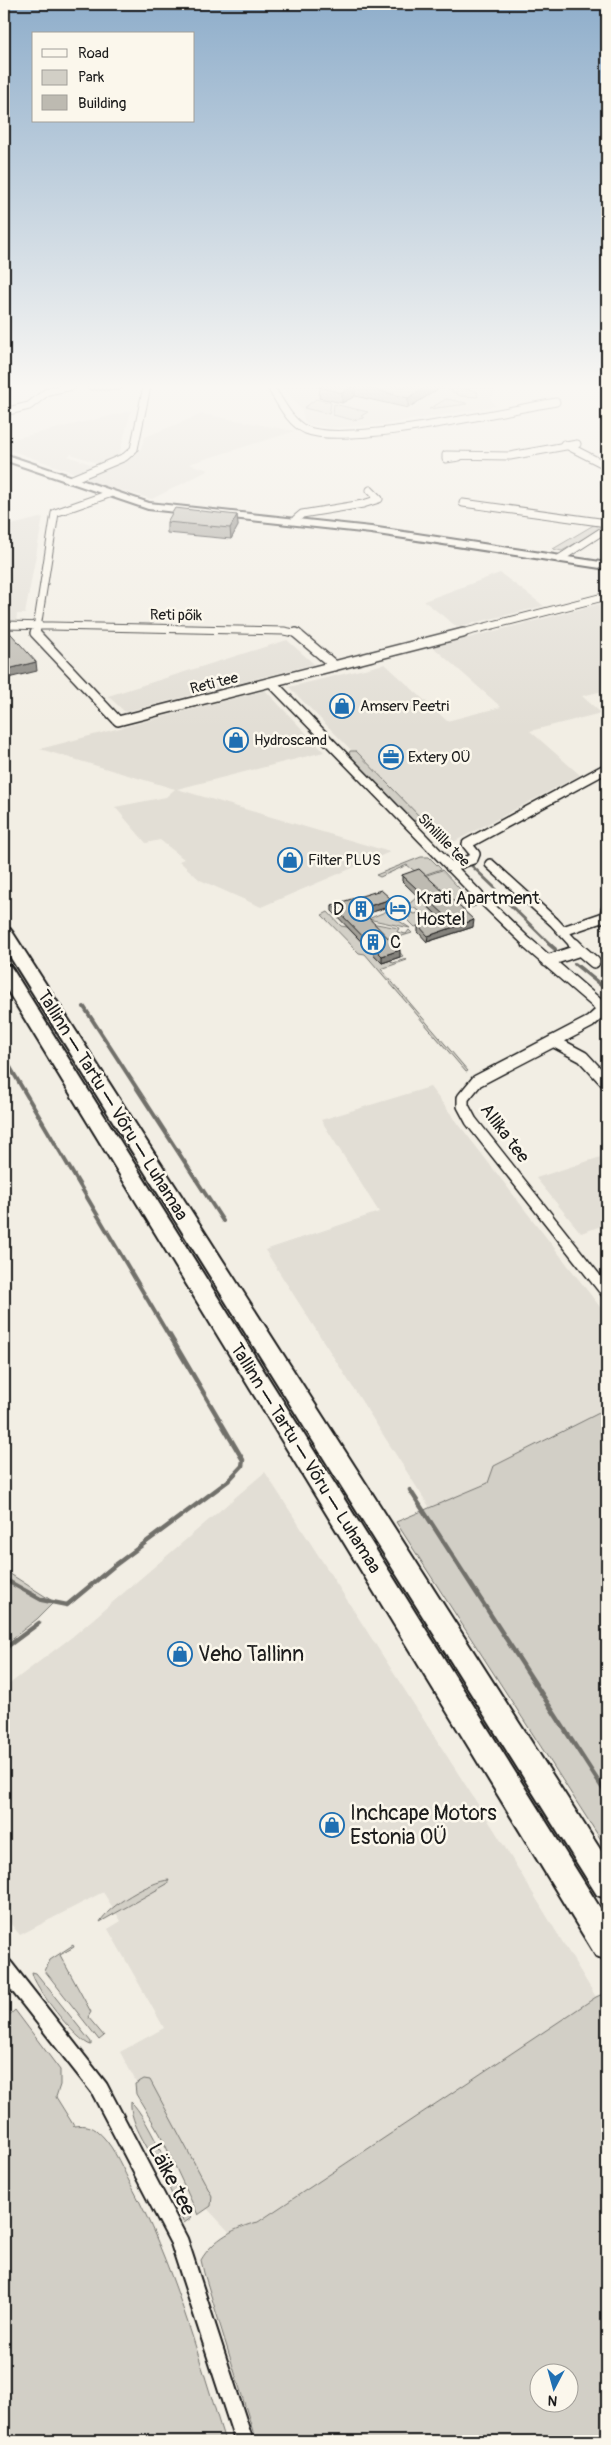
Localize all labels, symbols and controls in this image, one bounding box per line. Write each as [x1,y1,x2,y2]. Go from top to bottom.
legend [32,32,195,122]
text: Road [78,44,109,63]
text: Park [78,68,105,87]
text: Building [78,94,126,113]
street label: Reti põik [150,606,203,625]
street label: Reti tee [188,668,241,699]
shop icon: Amserv Peetri [329,693,355,719]
place label: Amserv Peetri [360,697,449,716]
shop icon: Hydroscand [223,727,249,753]
place label: Hydroscand [254,731,327,750]
office icon: Extery OÜ [378,744,404,770]
place label: Extery OÜ [408,748,471,767]
street label: Sinilille tee [413,810,474,872]
shop icon: Filter PLUS [277,847,303,873]
place label: Filter PLUS [308,851,381,870]
place label: Krati Apartment Hostel [416,887,540,931]
hotel icon: Krati Apartment Hostel [385,895,411,921]
building icon: D [348,896,374,922]
place label: D [333,898,344,921]
building icon: C [360,929,386,955]
place label: C [390,931,401,954]
street label: Tallinn — Tartu — Võru — Luhamaa [32,986,193,1225]
street label: Allika tee [475,1099,534,1168]
street label: Tallinn — Tartu — Võru — Luhamaa [225,1339,386,1578]
shop icon: Veho Tallinn [167,1641,193,1667]
place label: Veho Tallinn [198,1641,304,1668]
place label: Inchcape Motors Estonia OÜ [350,1800,497,1851]
shop icon: Inchcape Motors Estonia OÜ [319,1812,345,1838]
street label: Läike tee [141,2138,202,2221]
north arrow [528,2362,578,2412]
text: N [547,2391,558,2409]

